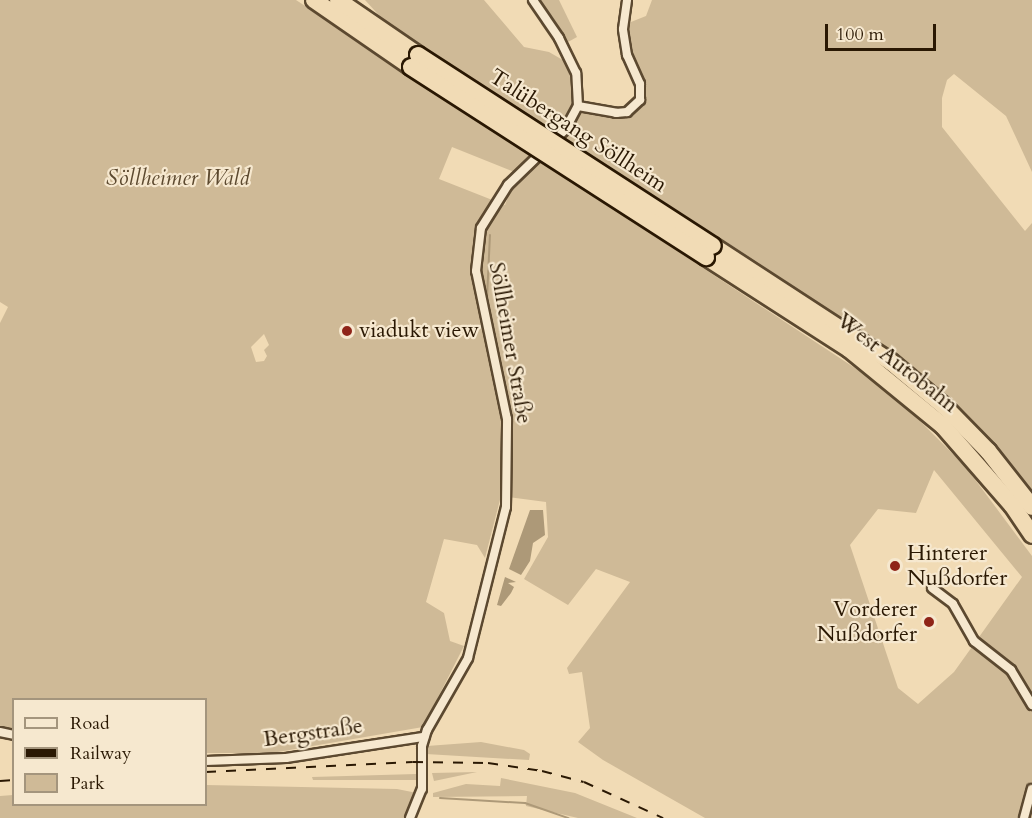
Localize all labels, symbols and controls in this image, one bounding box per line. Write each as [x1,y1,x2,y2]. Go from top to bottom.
scale bar [828,12,939,50]
text: 100 m [836,22,884,47]
street label: Talübergang Söllheim [484,64,672,198]
park label: Söllheimer Wald [106,166,250,192]
street label: Söllheimer Straße [483,260,537,426]
street label: West Autobahn [831,307,963,419]
place label: viadukt view [359,318,479,344]
marker: viadukt view [340,324,354,338]
place label: Hinterer Nußdorfer [907,540,1007,592]
marker: Hinterer Nußdorfer [888,559,902,573]
place label: Vorderer Nußdorfer [817,596,917,648]
marker: Vorderer Nußdorfer [922,615,936,629]
legend [12,698,207,806]
text: Road [70,711,110,736]
street label: Bergstraße [262,713,364,753]
text: Railway [70,741,132,766]
text: Park [70,771,105,796]

